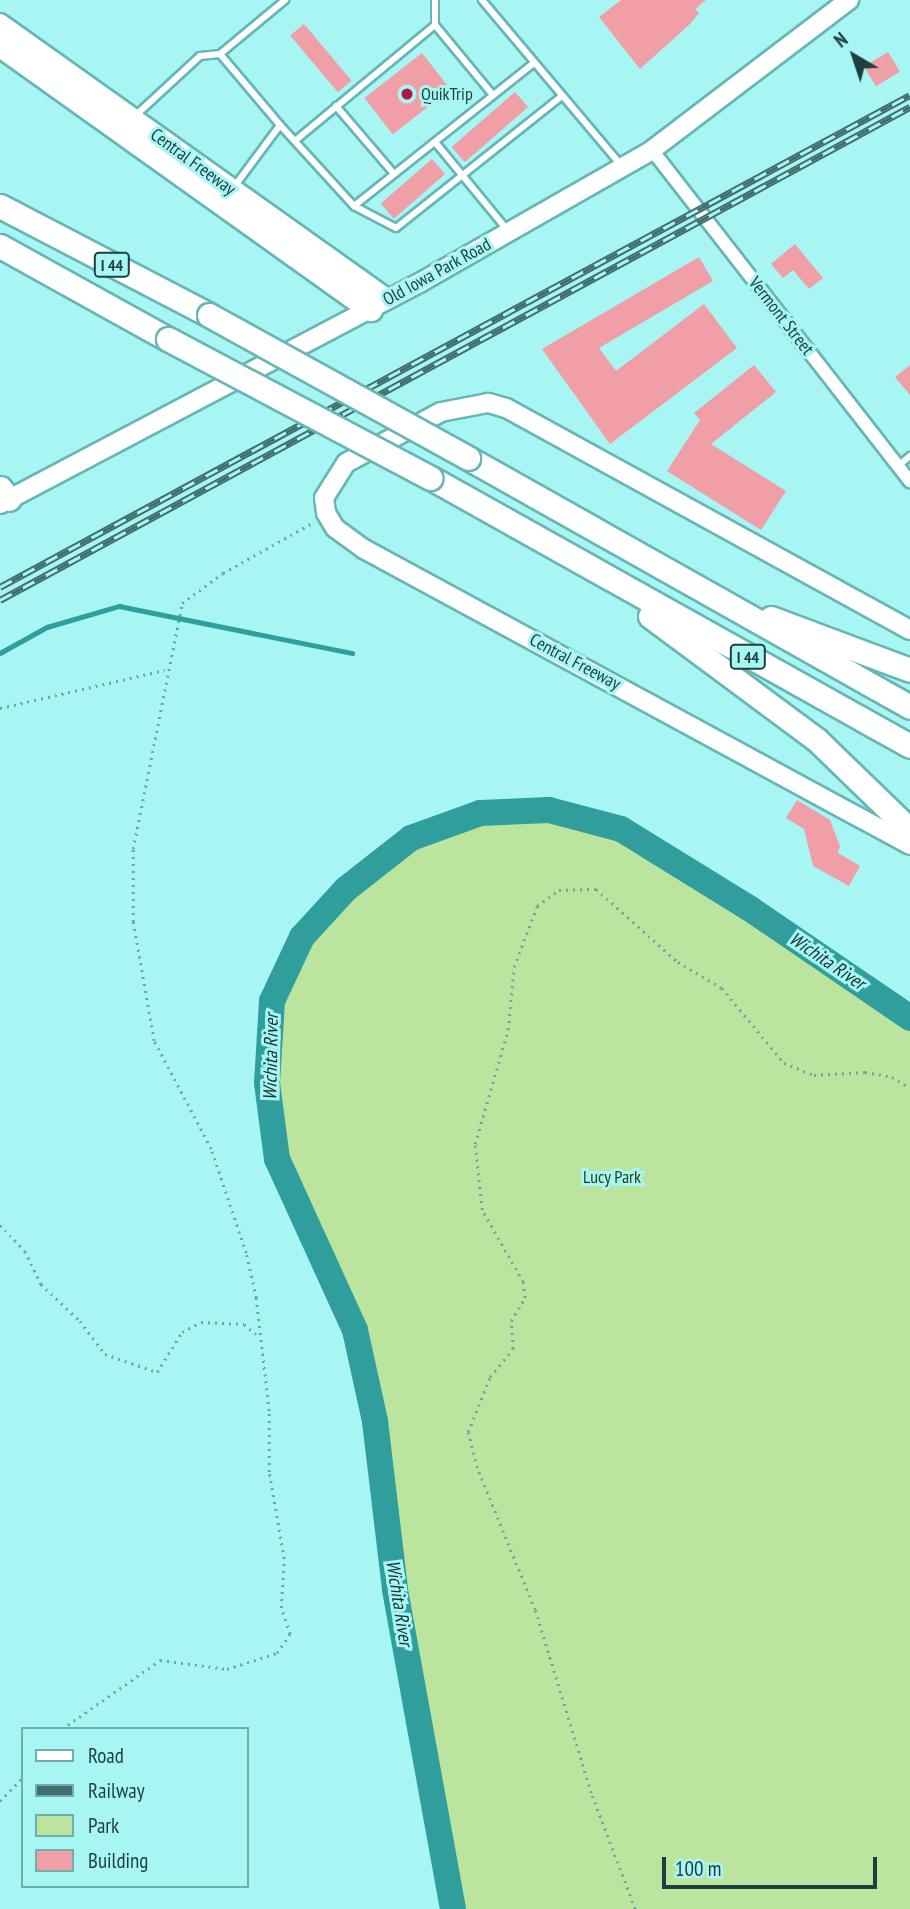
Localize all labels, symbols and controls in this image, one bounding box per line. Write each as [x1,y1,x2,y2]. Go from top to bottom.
north arrow [819,21,889,91]
text: N [829,27,852,52]
place label: QuikTrip [421,83,473,105]
marker: QuikTrip [399,86,415,102]
street label: Central Freeway [146,124,240,200]
street label: Old Iowa Park Road [379,233,495,311]
road number: I 44 [93,252,131,278]
street label: Vermont Street [744,273,818,359]
street label: Central Freeway [526,629,624,695]
road number: I 44 [729,644,767,670]
water label: Wichita River [785,927,869,995]
water label: Wichita River [259,1013,283,1101]
park label: Lucy Park [583,1166,641,1188]
water label: Wichita River [381,1558,417,1648]
legend [21,1727,248,1888]
text: Road [88,1742,124,1769]
text: Railway [88,1777,145,1804]
text: Park [88,1812,119,1839]
scale bar [665,1842,880,1886]
text: Building [88,1847,148,1874]
text: 100 m [675,1855,721,1882]

